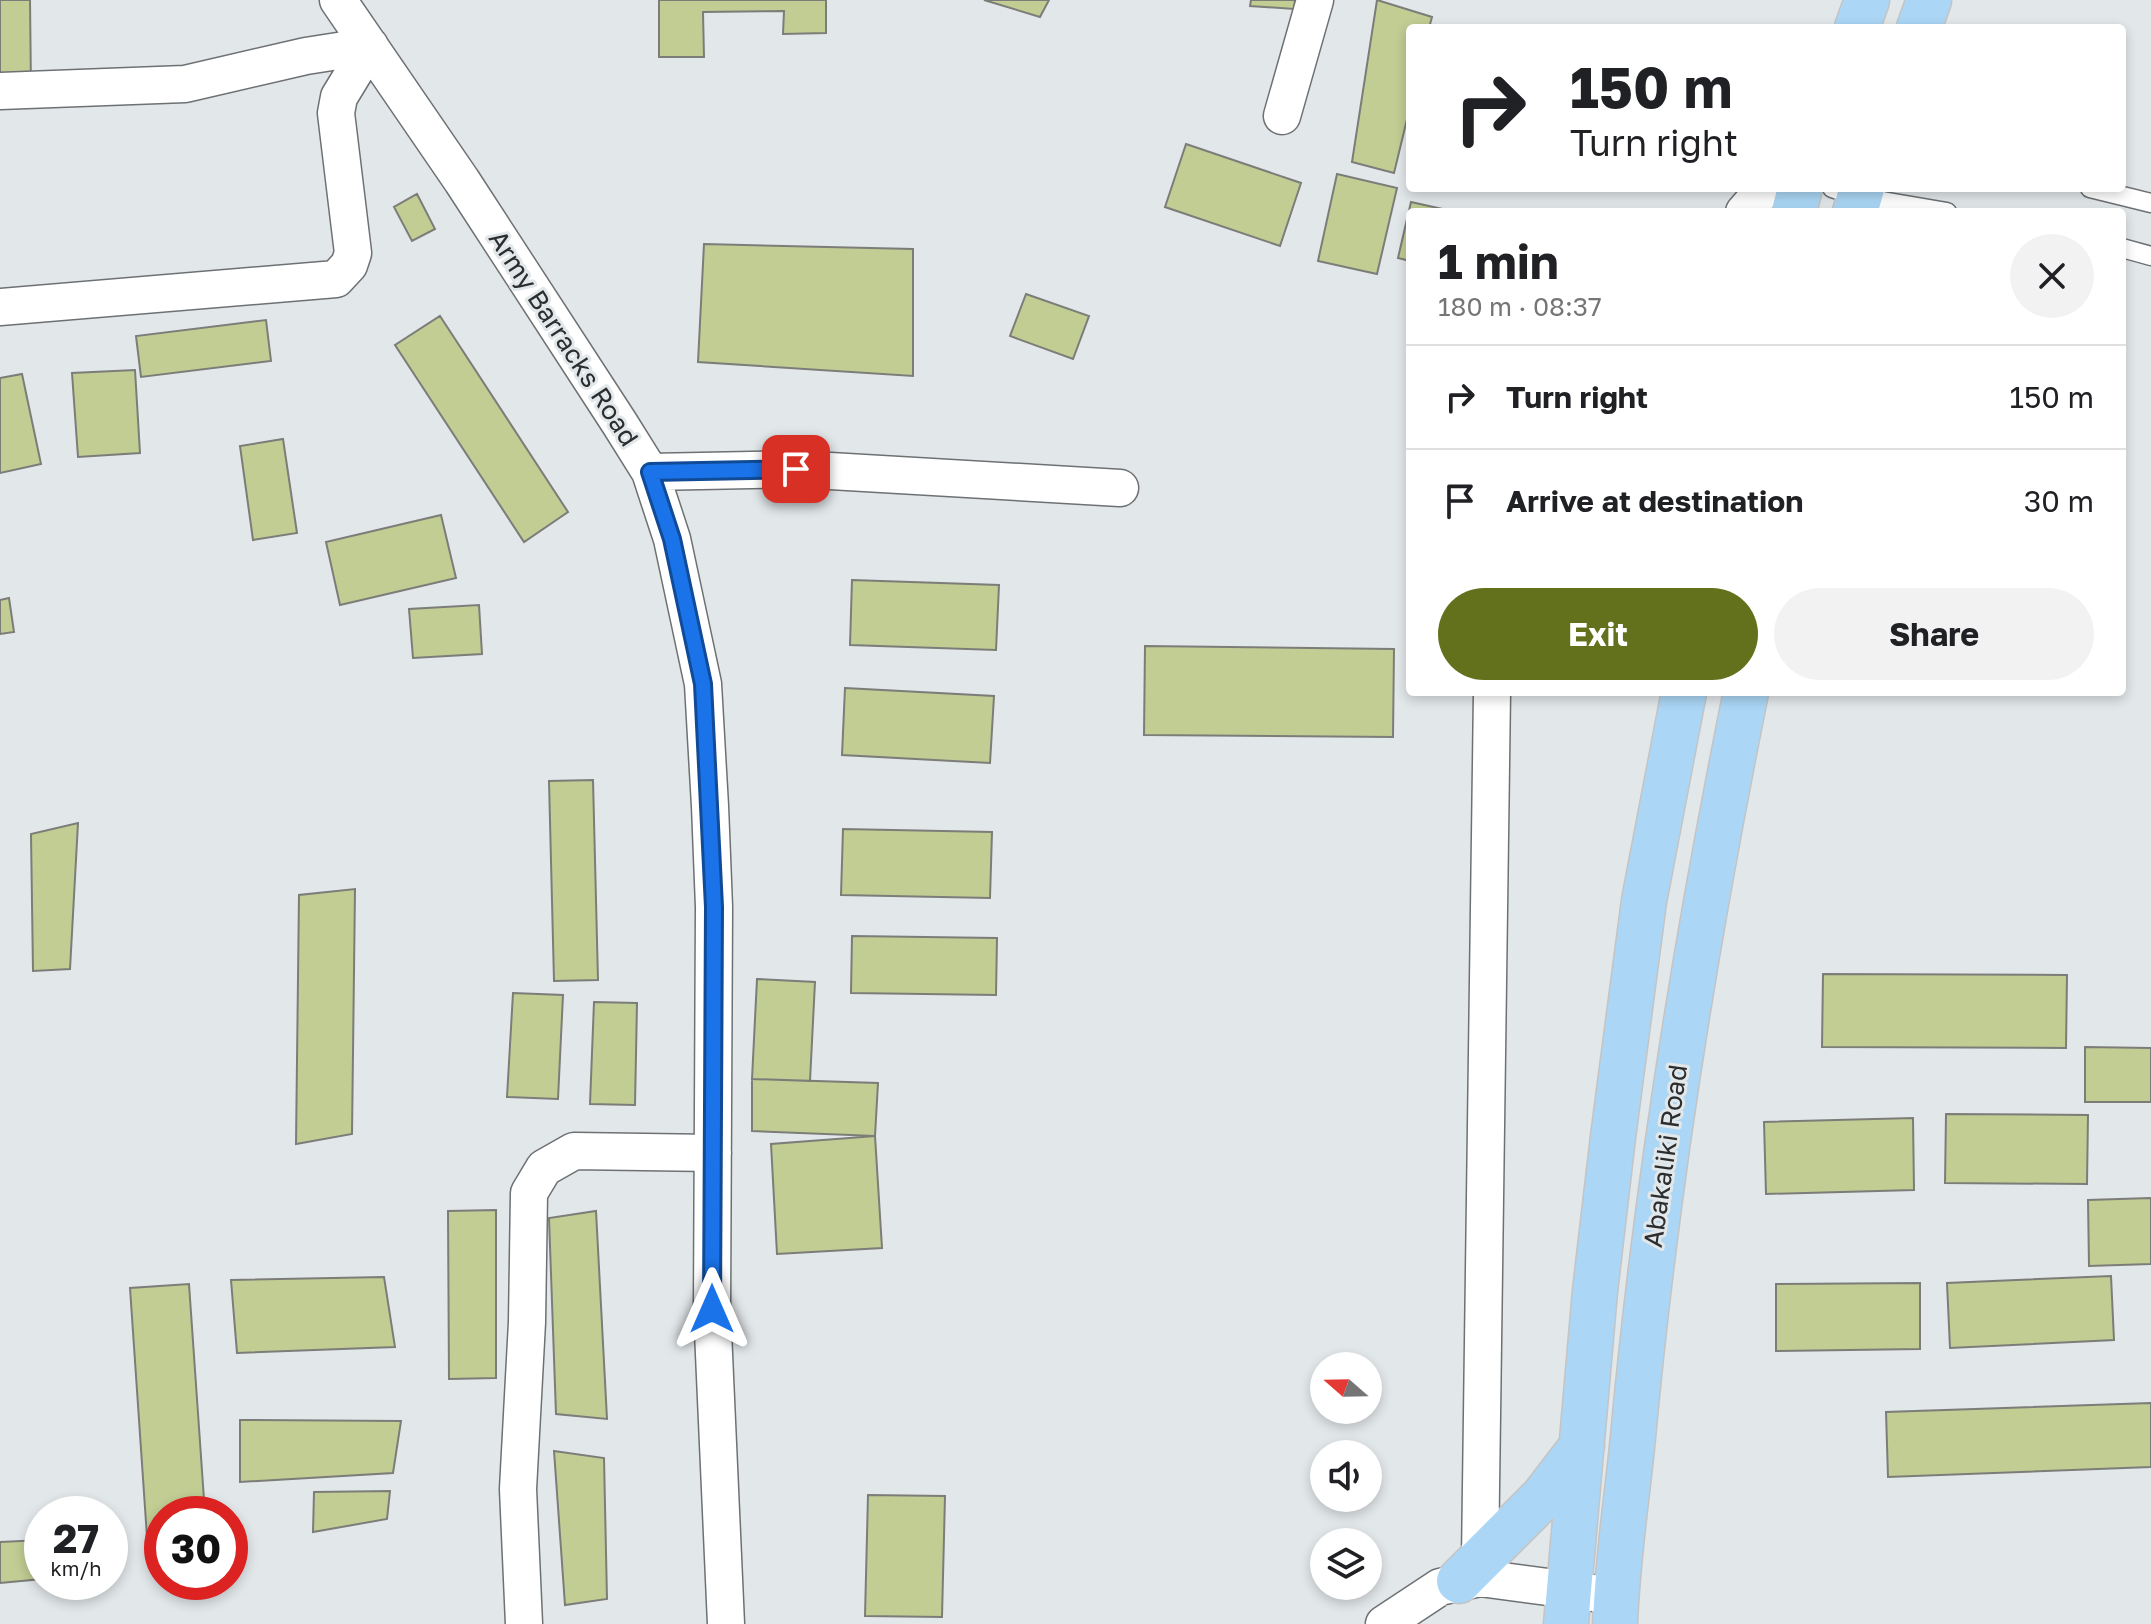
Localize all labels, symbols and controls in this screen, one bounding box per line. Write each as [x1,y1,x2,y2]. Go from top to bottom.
text: 150 m [1570,53,1732,120]
icon: right [1438,56,1542,160]
text: Turn right [1570,121,1738,164]
street label: Army Barracks Road [483,224,645,452]
text: 1 min [1438,232,1559,290]
button: close [2010,234,2094,318]
text: 180 m · 08:37 [1438,291,1602,322]
icon: right [1438,375,1482,419]
text: Turn right [1506,379,1648,415]
text: 150 m [2009,379,2094,415]
pin [762,435,830,503]
icon: arrive [774,447,818,491]
icon: arrive [1438,479,1482,523]
text: Arrive at destination [1506,483,1803,519]
text: 30 m [2024,483,2094,519]
button: Exit [1438,588,1758,680]
button: Share [1774,588,2094,680]
street label: Abakaliki Road [1637,1063,1693,1249]
position arrow [670,1267,754,1351]
north arrow [1310,1352,1382,1424]
map controls [1310,1352,1382,1600]
button: sound [1310,1440,1382,1512]
speed limit sign: 30 [144,1496,248,1600]
text: 27 [53,1514,99,1562]
button: layers [1310,1528,1382,1600]
text: km/h [51,1556,101,1580]

